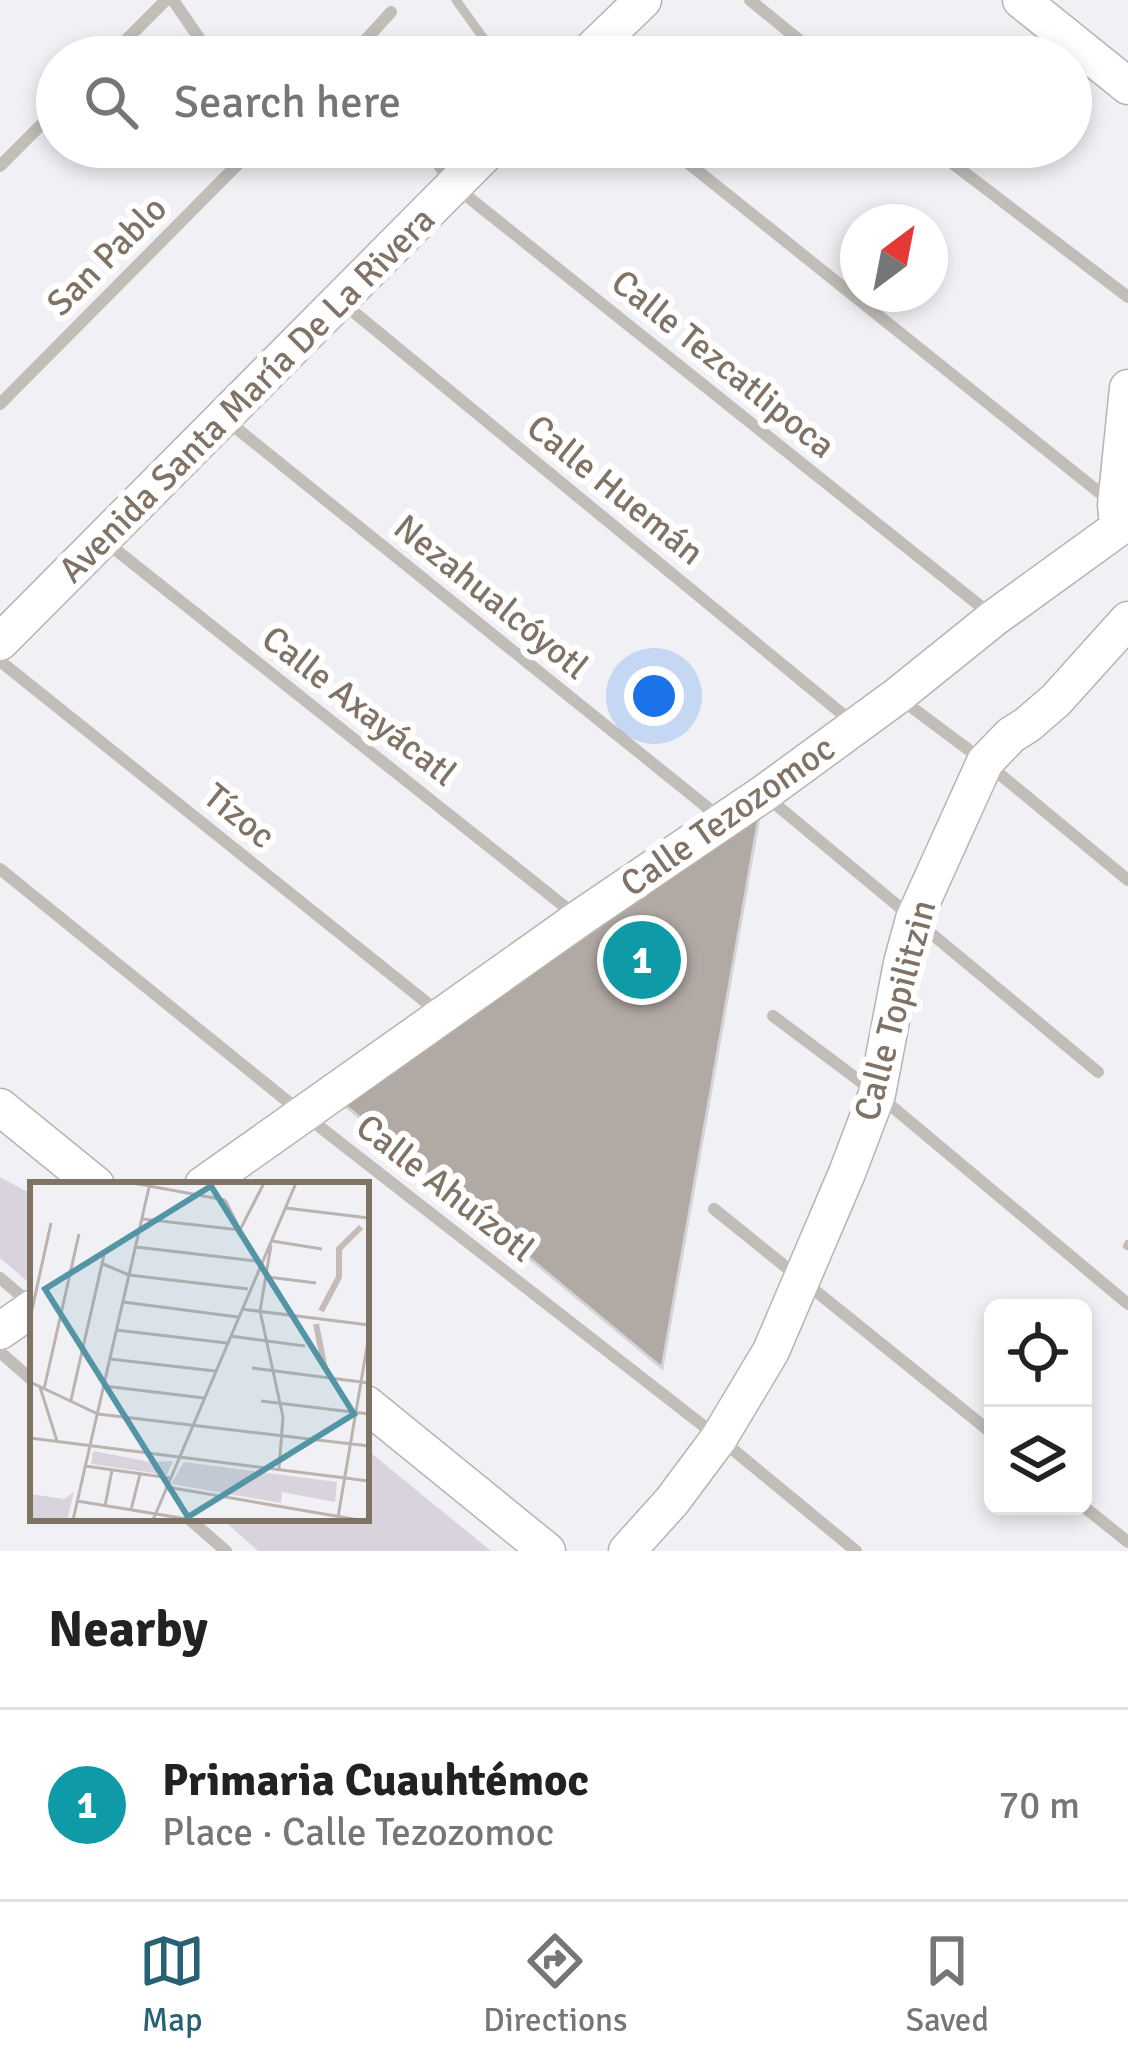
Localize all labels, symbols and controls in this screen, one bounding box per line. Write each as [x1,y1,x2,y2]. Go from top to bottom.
search box [36,36,1092,168]
icon: search [78,69,144,135]
text: Search here [174,75,401,130]
street label: San Pablo [38,187,177,326]
street label: Avenida Santa María De La Rivera [49,197,445,593]
north arrow [840,204,948,312]
street label: Calle Tezcatlipoca [602,260,844,468]
street label: Calle Huemán [518,405,713,575]
street label: Nezahualcóyotl [385,505,597,689]
street label: Calle Axayácatl [253,616,465,796]
your location [624,666,684,726]
street label: Calle Tezozomoc [612,726,844,907]
street label: Tízoc [194,774,284,858]
street label: Calle Topilitzin [844,895,947,1126]
pin: 1 [603,915,681,1005]
street label: Calle Ahuízotl [347,1105,543,1272]
inset map [30,1182,369,1521]
map controls [984,1299,1092,1515]
button: locate [984,1299,1092,1407]
button: layers [984,1407,1092,1515]
text: Nearby [48,1598,208,1661]
text: Primaria Cuauhtémoc [162,1753,589,1808]
text: 1 [76,1781,98,1829]
text: 70 m [998,1781,1080,1829]
text: Place · Calle Tezozomoc [162,1808,554,1856]
tab: Map [139,1928,205,2041]
tab: Directions [483,1928,628,2041]
tab: Saved [906,1928,989,2041]

